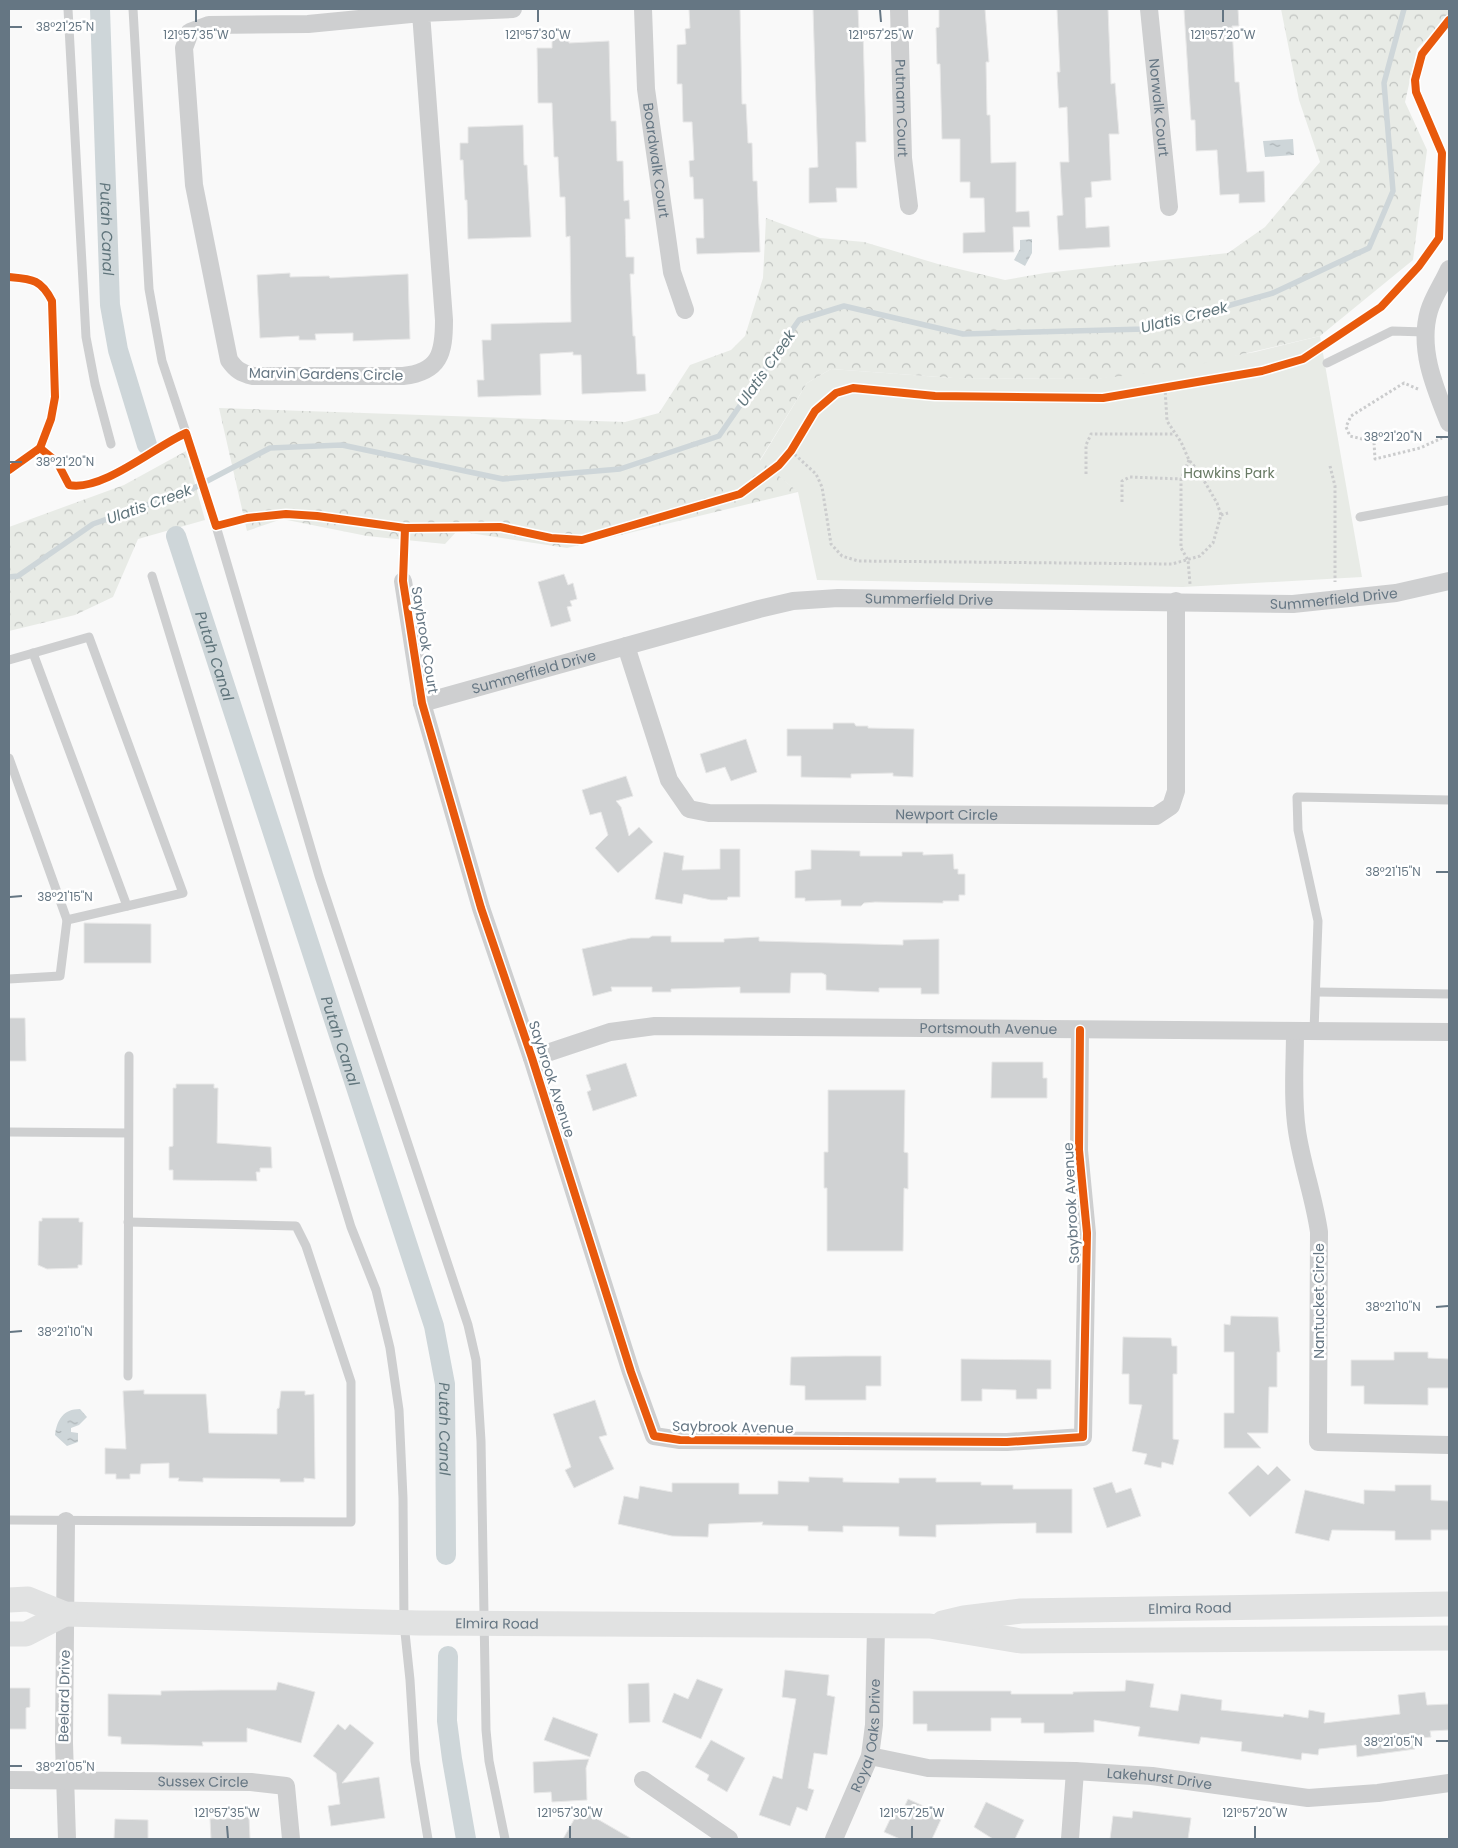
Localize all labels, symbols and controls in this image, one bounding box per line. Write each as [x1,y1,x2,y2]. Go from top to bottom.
text: 38°21'25"N [36,18,94,35]
text: 121°57'35"W [163,26,229,43]
text: 121°57'30"W [505,26,571,43]
text: 121°57'25"W [848,26,914,43]
text: 121°57'20"W [1190,26,1256,43]
street label: Norwalk Court [1144,57,1174,158]
street label: Putnam Court [890,59,913,157]
street label: Boardwalk Court [638,101,674,219]
water label: Putah Canal [95,182,120,276]
water label: Ulatis Creek [1138,296,1231,338]
water label: Ulatis Creek [732,325,801,410]
street label: Marvin Gardens Circle [249,363,404,385]
text: 38°21'20"N [1364,428,1422,445]
text: 38°21'20"N [36,453,94,470]
park label: Hawkins Park [1183,463,1275,483]
water label: Ulatis Creek [104,478,196,529]
street label: Summerfield Drive [1270,583,1399,615]
street label: Saybrook Court [407,585,443,695]
street label: Summerfield Drive [865,588,994,610]
water label: Putah Canal [191,608,240,704]
street label: Summerfield Drive [469,645,599,699]
street label: Newport Circle [895,804,998,825]
text: 38°21'15"N [1365,863,1421,880]
text: 38°21'15"N [37,888,93,905]
water label: Putah Canal [316,993,365,1089]
street label: Saybrook Avenue [524,1018,580,1140]
street label: Portsmouth Avenue [920,1018,1058,1039]
street label: Saybrook Avenue [1058,1141,1084,1264]
street label: Nantucket Circle [1309,1243,1329,1359]
text: 38°21'10"N [1365,1298,1421,1315]
text: 38°21'10"N [37,1323,93,1340]
water label: Putah Canal [434,1382,456,1476]
street label: Saybrook Avenue [672,1416,794,1438]
street label: Elmira Road [1148,1598,1232,1619]
street label: Elmira Road [455,1613,539,1634]
street label: Beelard Drive [53,1649,75,1742]
street label: Royal Oaks Drive [846,1678,885,1795]
text: 38°21'05"N [1363,1733,1423,1750]
text: 38°21'05"N [35,1758,95,1775]
street label: Lakehurst Drive [1106,1763,1214,1794]
street label: Sussex Circle [157,1771,249,1792]
text: 121°57'35"W [194,1804,260,1821]
text: 121°57'30"W [537,1804,603,1821]
text: 121°57'25"W [879,1804,945,1821]
text: 121°57'20"W [1222,1804,1288,1821]

